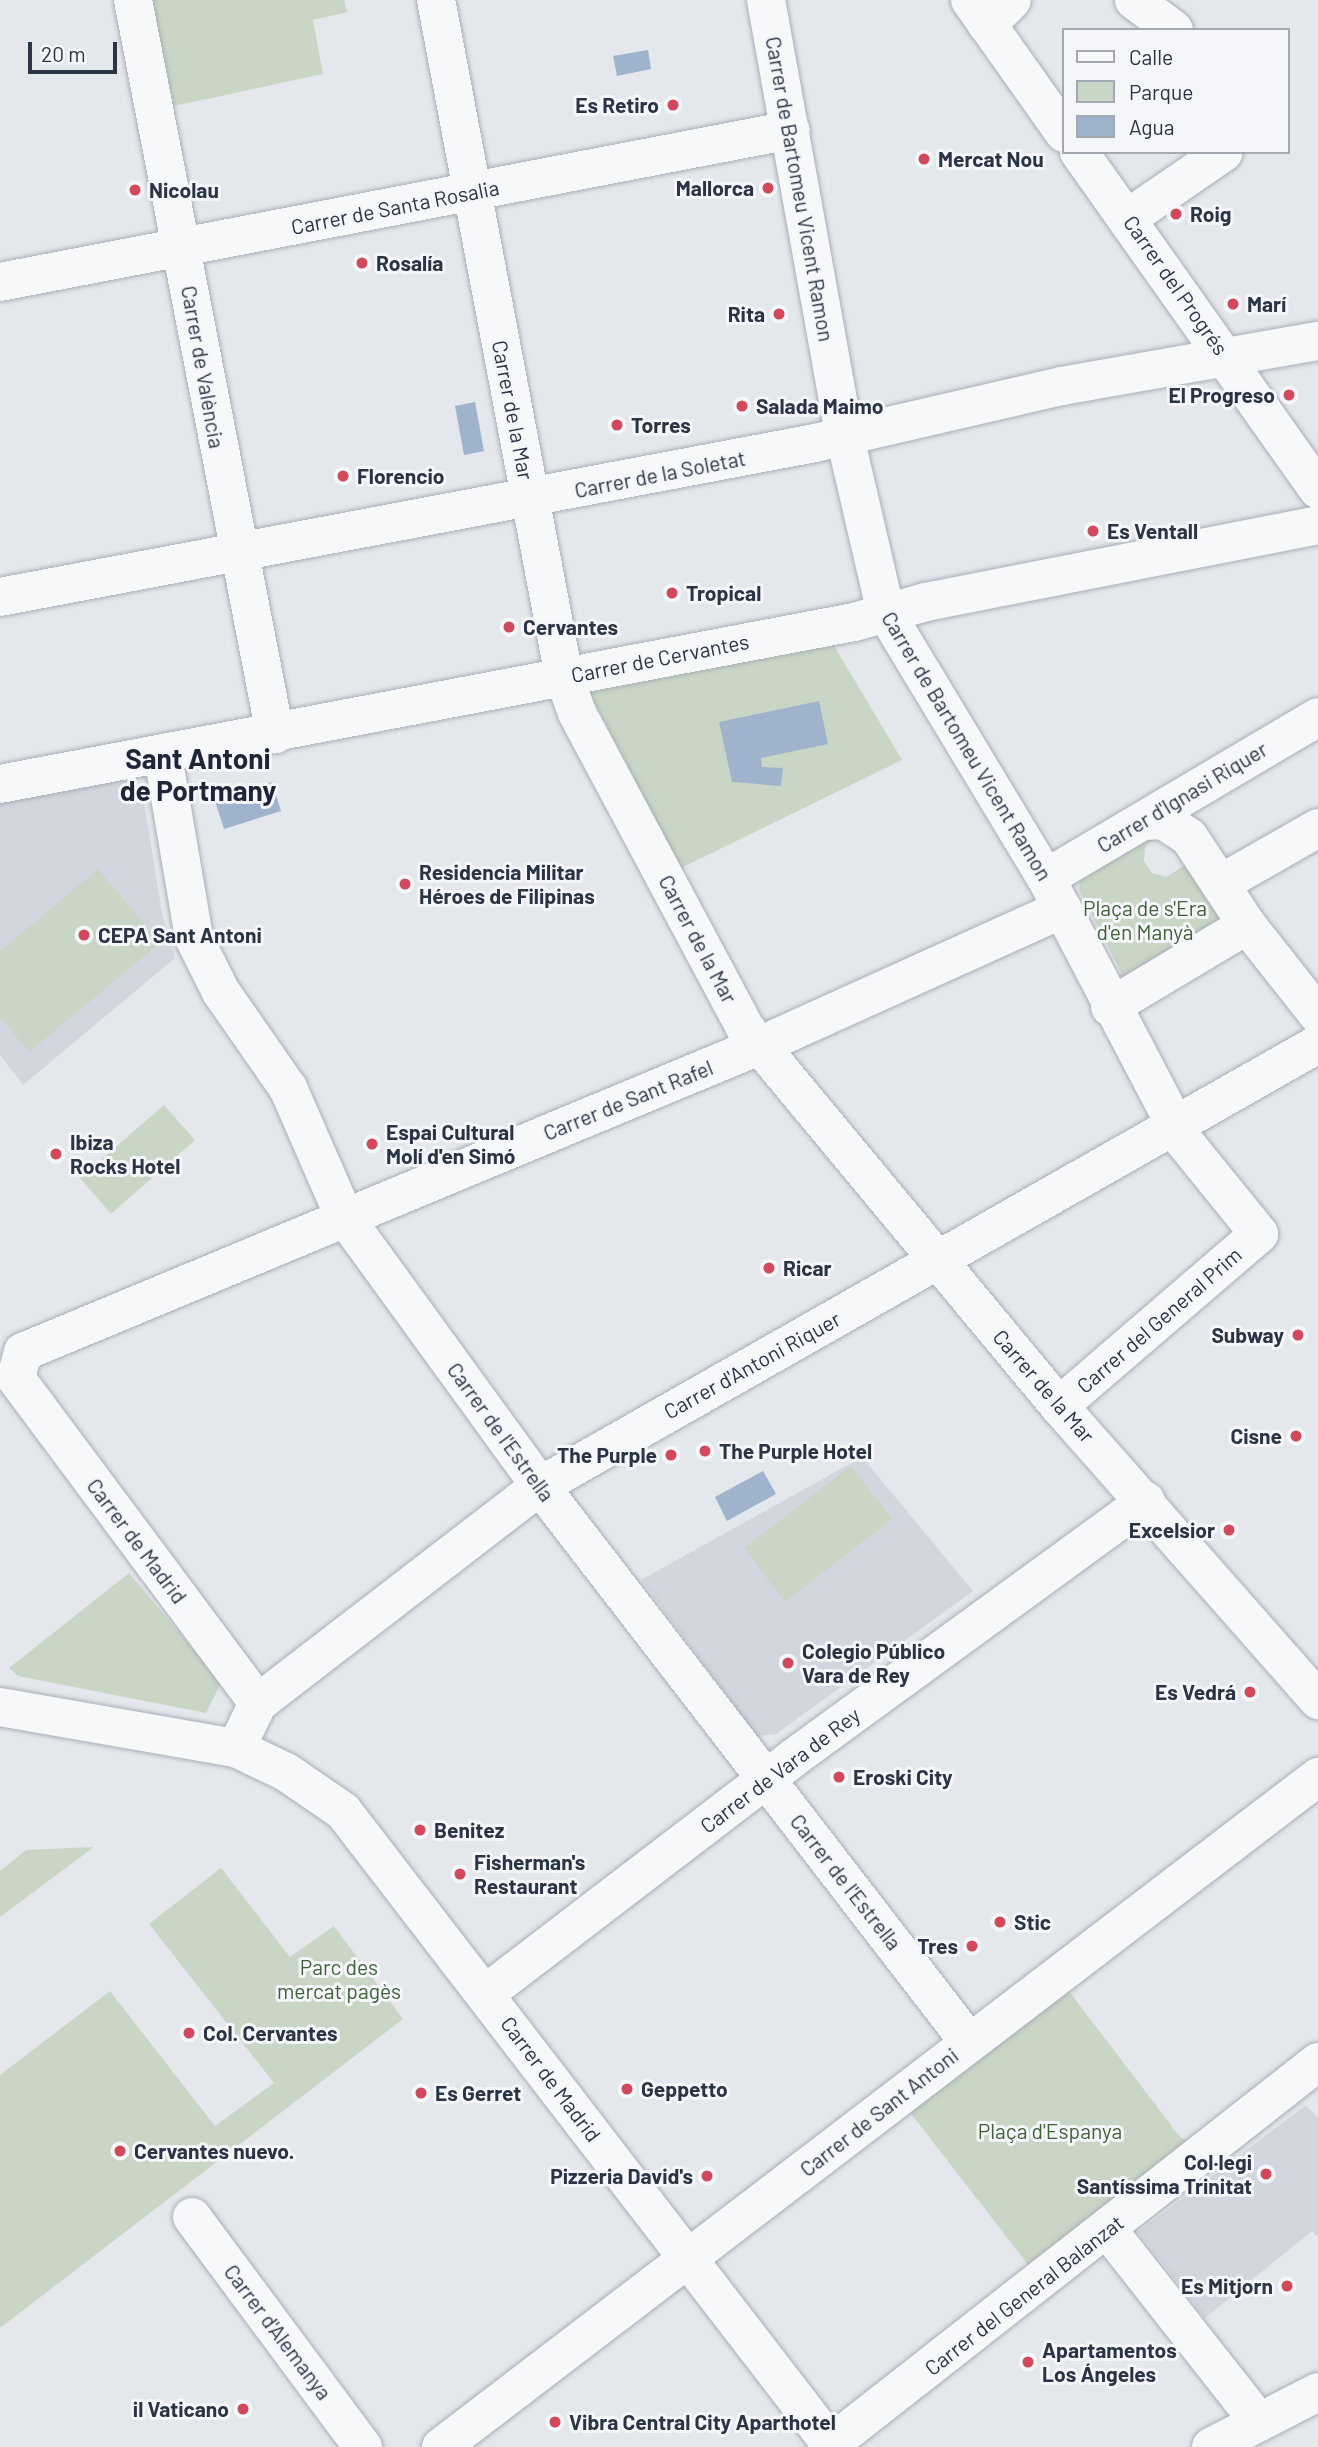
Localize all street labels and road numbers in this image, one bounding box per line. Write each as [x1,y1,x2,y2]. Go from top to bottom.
street label: Carrer de Bartomeu Vicent Ramon [761,35,839,343]
street label: Carrer de Santa Rosalia [289,174,501,240]
street label: Carrer del Progrés [1118,210,1234,360]
street label: Carrer de València [176,284,230,450]
street label: Carrer de la Mar [487,338,539,482]
street label: Carrer de la Soletat [572,445,748,503]
street label: Carrer de Bartomeu Vicent Ramon [877,607,1057,885]
street label: Carrer de Cervantes [569,628,751,688]
street label: Carrer d'Ignasi Riquer [1092,736,1272,858]
street label: Carrer de la Mar [654,871,742,1007]
street label: Carrer de Sant Rafel [540,1055,716,1145]
street label: Carrer del General Prim [1072,1242,1246,1398]
street label: Carrer d'Antoni Riquer [659,1306,845,1424]
street label: Carrer de la Mar [988,1324,1100,1448]
street label: Carrer de l'Estrella [442,1358,560,1506]
street label: Carrer de Madrid [82,1473,192,1609]
street label: Carrer de Vara de Rey [695,1702,865,1838]
street label: Carrer de l'Estrella [785,1809,907,1955]
street label: Carrer de Madrid [496,2011,606,2147]
street label: Carrer de Sant Antoni [795,2042,963,2182]
street label: Carrer del General Balanzat [920,2210,1128,2380]
street label: Carrer d'Alemanya [219,2259,337,2405]

